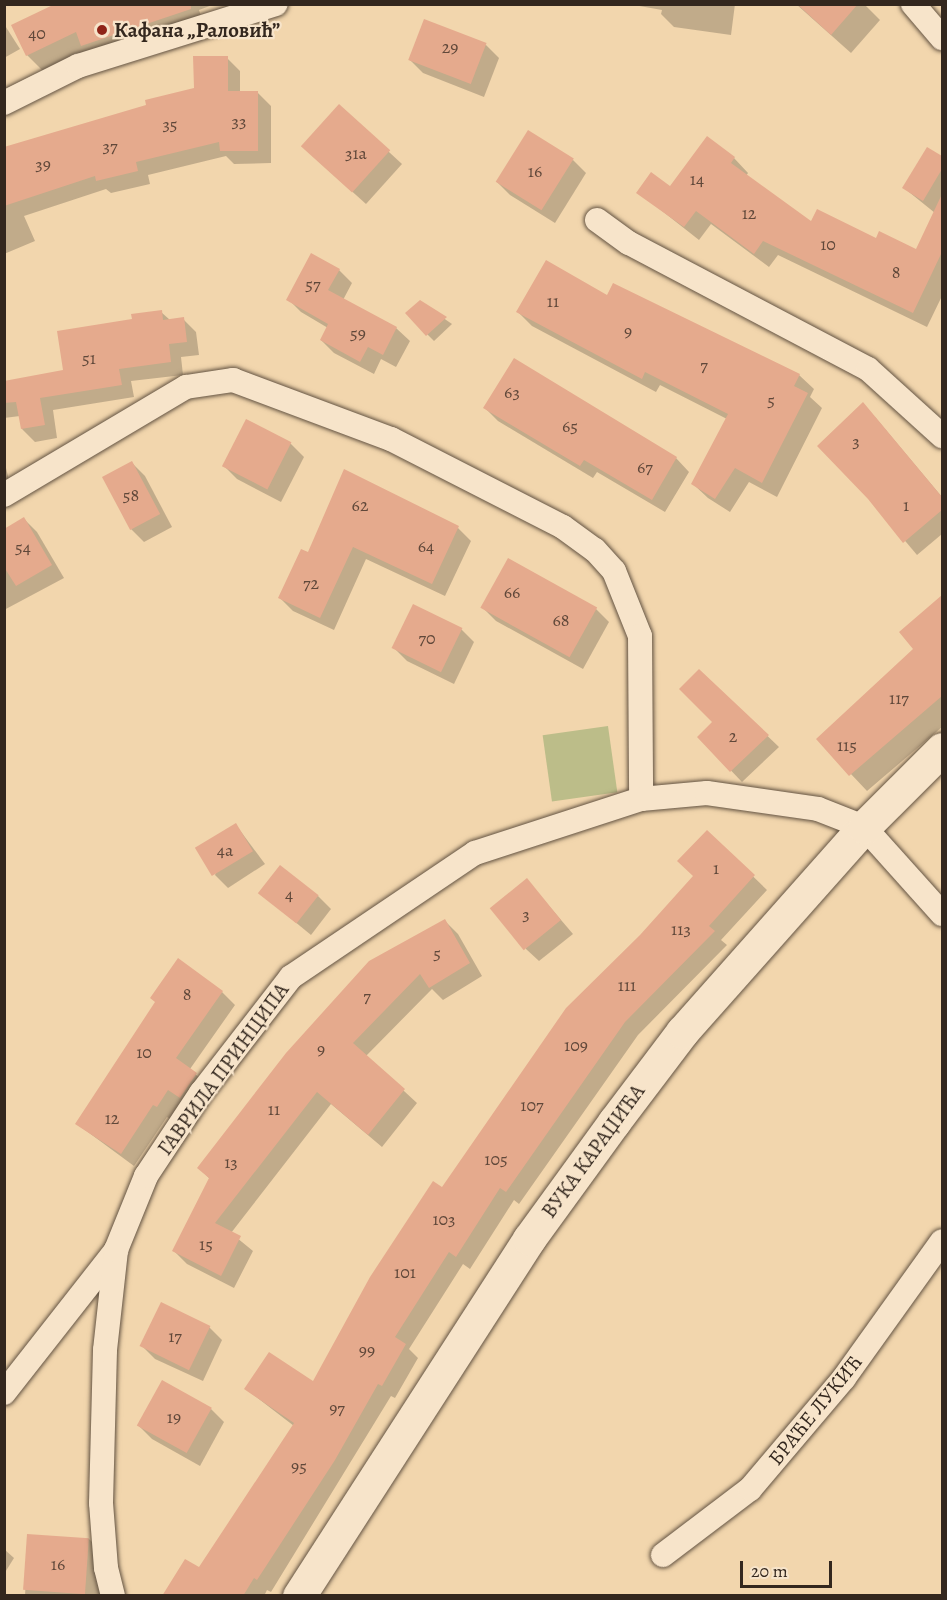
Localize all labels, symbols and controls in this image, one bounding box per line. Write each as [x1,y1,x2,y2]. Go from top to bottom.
place label: Кафана „Раловић” [114,17,281,43]
house number: 40 [28,22,46,44]
marker: Кафана „Раловић” [95,23,109,37]
house number: 29 [442,36,458,58]
house number: 33 [232,110,246,132]
house number: 35 [162,113,178,135]
house number: 37 [102,135,118,157]
house number: 31a [345,142,367,164]
house number: 39 [35,153,51,175]
house number: 16 [528,160,542,182]
house number: 14 [690,168,704,190]
house number: 12 [742,202,756,224]
house number: 10 [820,233,836,255]
house number: 8 [892,261,900,283]
house number: 57 [305,273,321,295]
house number: 11 [547,290,559,312]
house number: 9 [624,320,632,342]
house number: 59 [350,322,366,344]
house number: 51 [82,347,96,369]
house number: 7 [700,354,708,376]
house number: 63 [504,381,520,403]
house number: 5 [767,389,775,411]
house number: 65 [562,415,578,437]
house number: 3 [852,430,860,452]
house number: 67 [637,456,653,478]
house number: 58 [123,484,139,506]
house number: 62 [352,494,368,516]
house number: 1 [903,494,909,516]
house number: 64 [418,535,434,557]
house number: 54 [15,536,31,558]
house number: 72 [303,572,319,594]
house number: 66 [504,581,520,603]
house number: 68 [552,609,570,631]
house number: 70 [418,627,436,649]
house number: 117 [889,687,909,709]
house number: 2 [729,725,737,747]
house number: 115 [837,734,857,756]
house number: 4a [217,839,233,861]
house number: 1 [713,857,719,879]
house number: 4 [285,883,293,905]
house number: 3 [522,903,530,925]
house number: 113 [671,918,691,940]
house number: 5 [433,942,441,964]
house number: 111 [618,974,636,996]
street label: ГАВРИЛА ПРИНЦИПА [152,978,294,1160]
house number: 8 [183,983,191,1005]
house number: 7 [363,985,371,1007]
house number: 109 [564,1034,588,1056]
house number: 9 [317,1038,325,1060]
house number: 10 [136,1041,152,1063]
street label: ВУКА КАРАЏИЋА [536,1079,650,1223]
house number: 107 [520,1094,544,1116]
house number: 11 [268,1098,280,1120]
house number: 12 [105,1107,119,1129]
house number: 105 [484,1148,508,1170]
house number: 13 [224,1151,238,1173]
house number: 103 [432,1208,456,1230]
house number: 15 [199,1233,213,1255]
house number: 101 [394,1261,416,1283]
house number: 17 [168,1325,182,1347]
house number: 99 [359,1339,375,1361]
street label: БРАЋЕ ЛУКИЋ [763,1350,867,1470]
house number: 97 [329,1397,345,1419]
house number: 19 [167,1406,181,1428]
house number: 95 [291,1455,307,1477]
scale bar [743,1549,834,1587]
house number: 16 [51,1553,65,1575]
text: 20 m [751,1559,788,1583]

